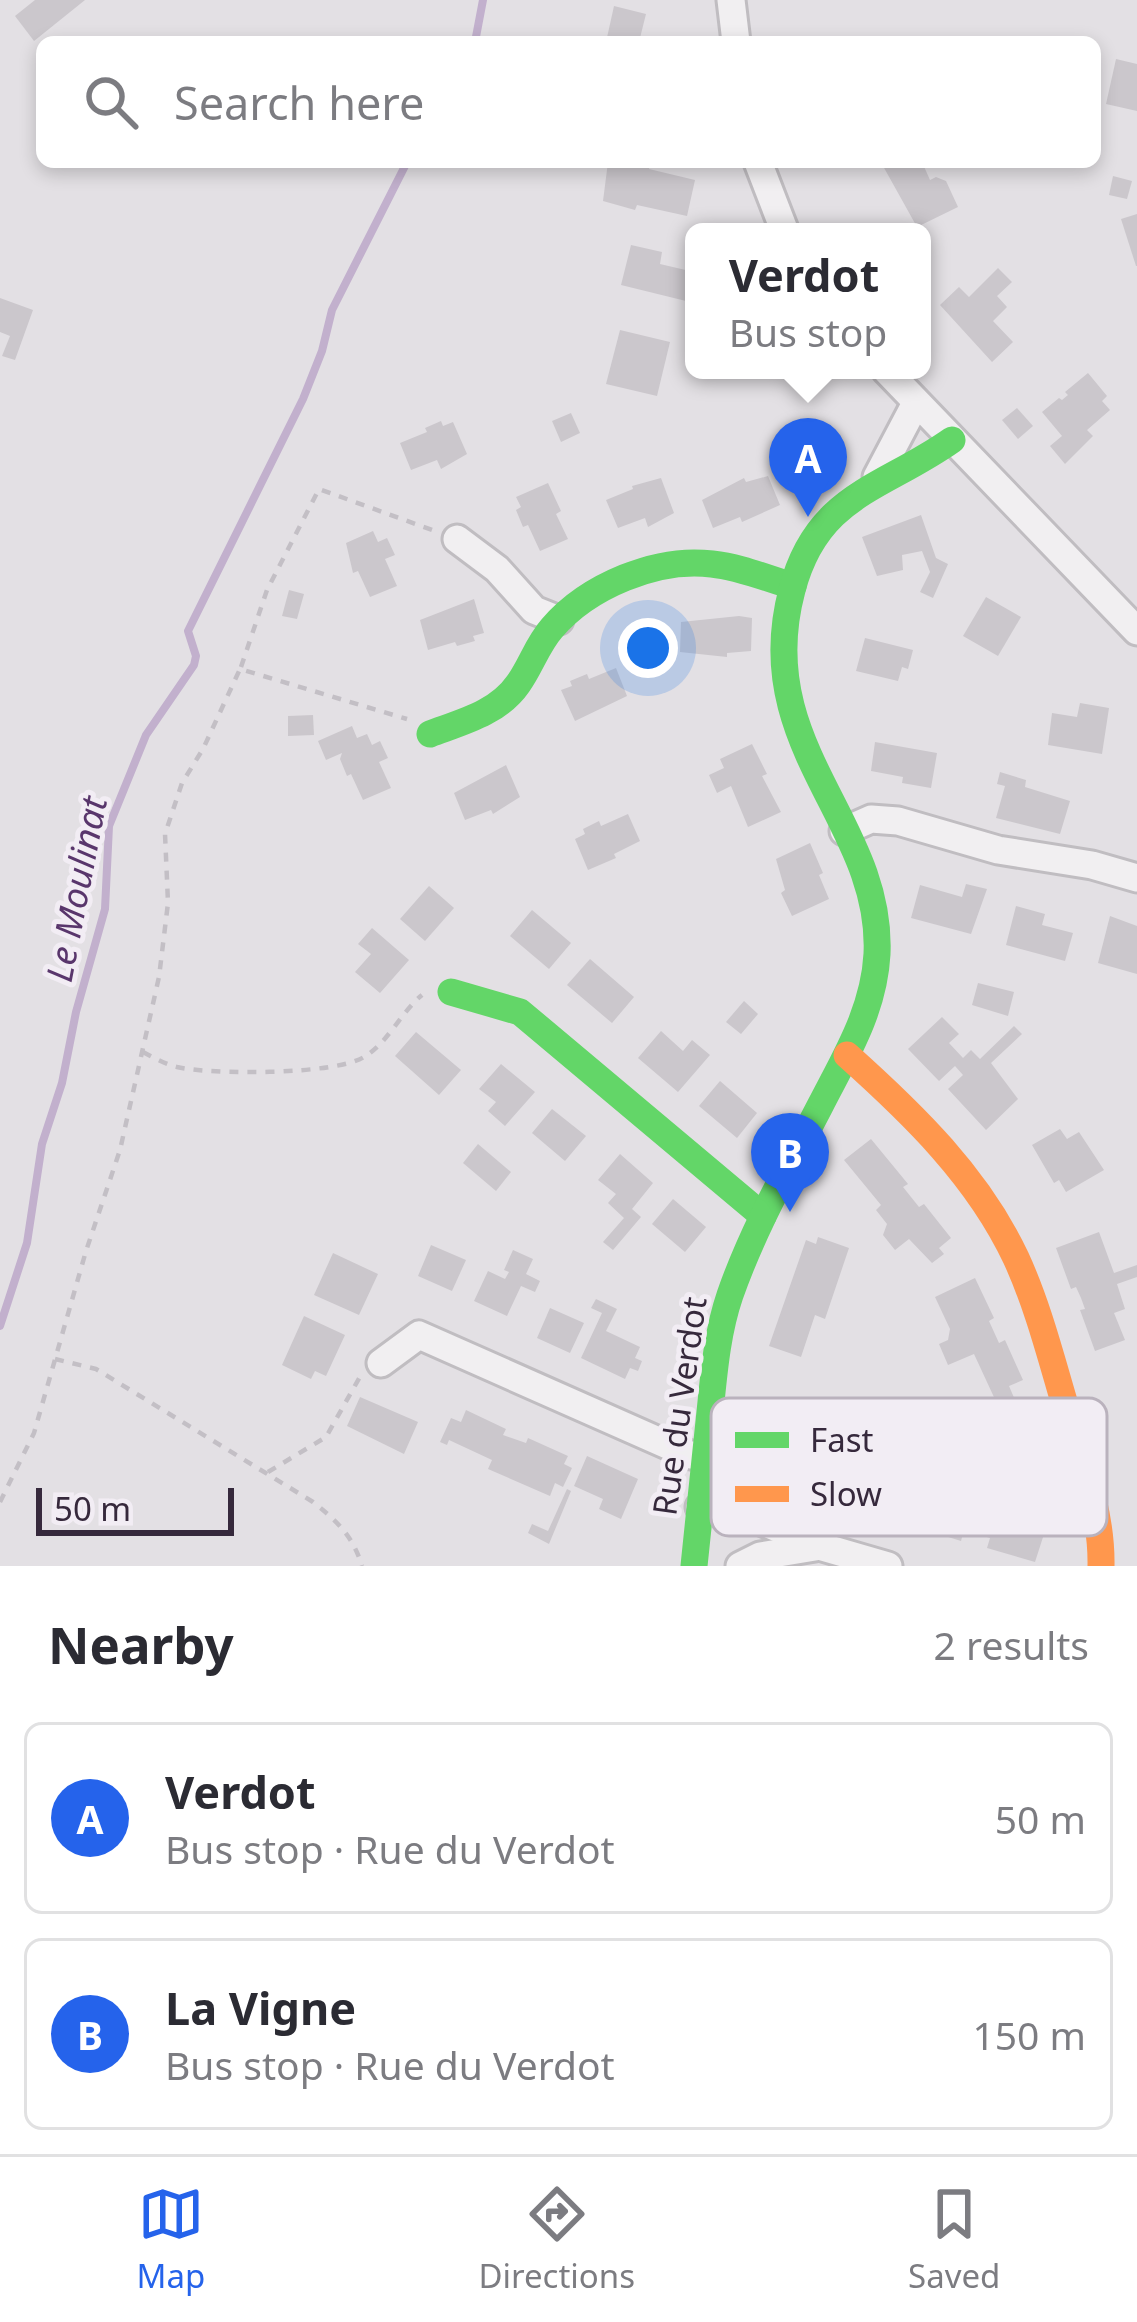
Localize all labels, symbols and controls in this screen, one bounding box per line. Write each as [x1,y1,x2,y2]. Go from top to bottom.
search box [36,36,1101,168]
icon: search [78,69,144,135]
text: Search here [174,72,424,133]
popup [685,223,931,379]
text: Verdot [729,244,879,305]
text: Bus stop [729,305,887,358]
pin: A [769,418,847,517]
your location [618,618,678,678]
water label: Le Moulinat [34,790,118,986]
pin: B [751,1113,829,1212]
street label: Rue du Verdot [641,1294,717,1518]
legend [711,1398,1107,1536]
text: Fast [810,1417,873,1462]
text: Slow [810,1471,882,1516]
scale bar [36,1482,234,1535]
text: 50 m [54,1486,131,1531]
text: Nearby [48,1609,234,1679]
text: 2 results [934,1618,1089,1671]
text: Verdot [165,1761,316,1822]
text: A [77,1792,104,1845]
text: 50 m [995,1792,1086,1845]
text: Bus stop · Rue du Verdot [165,1822,615,1875]
text: La Vigne [165,1977,356,2038]
text: B [77,2008,103,2061]
text: 150 m [972,2008,1086,2061]
text: Bus stop · Rue du Verdot [165,2038,615,2091]
tab: Map [137,2181,205,2298]
tab: Directions [478,2181,635,2298]
tab: Saved [908,2181,1000,2298]

